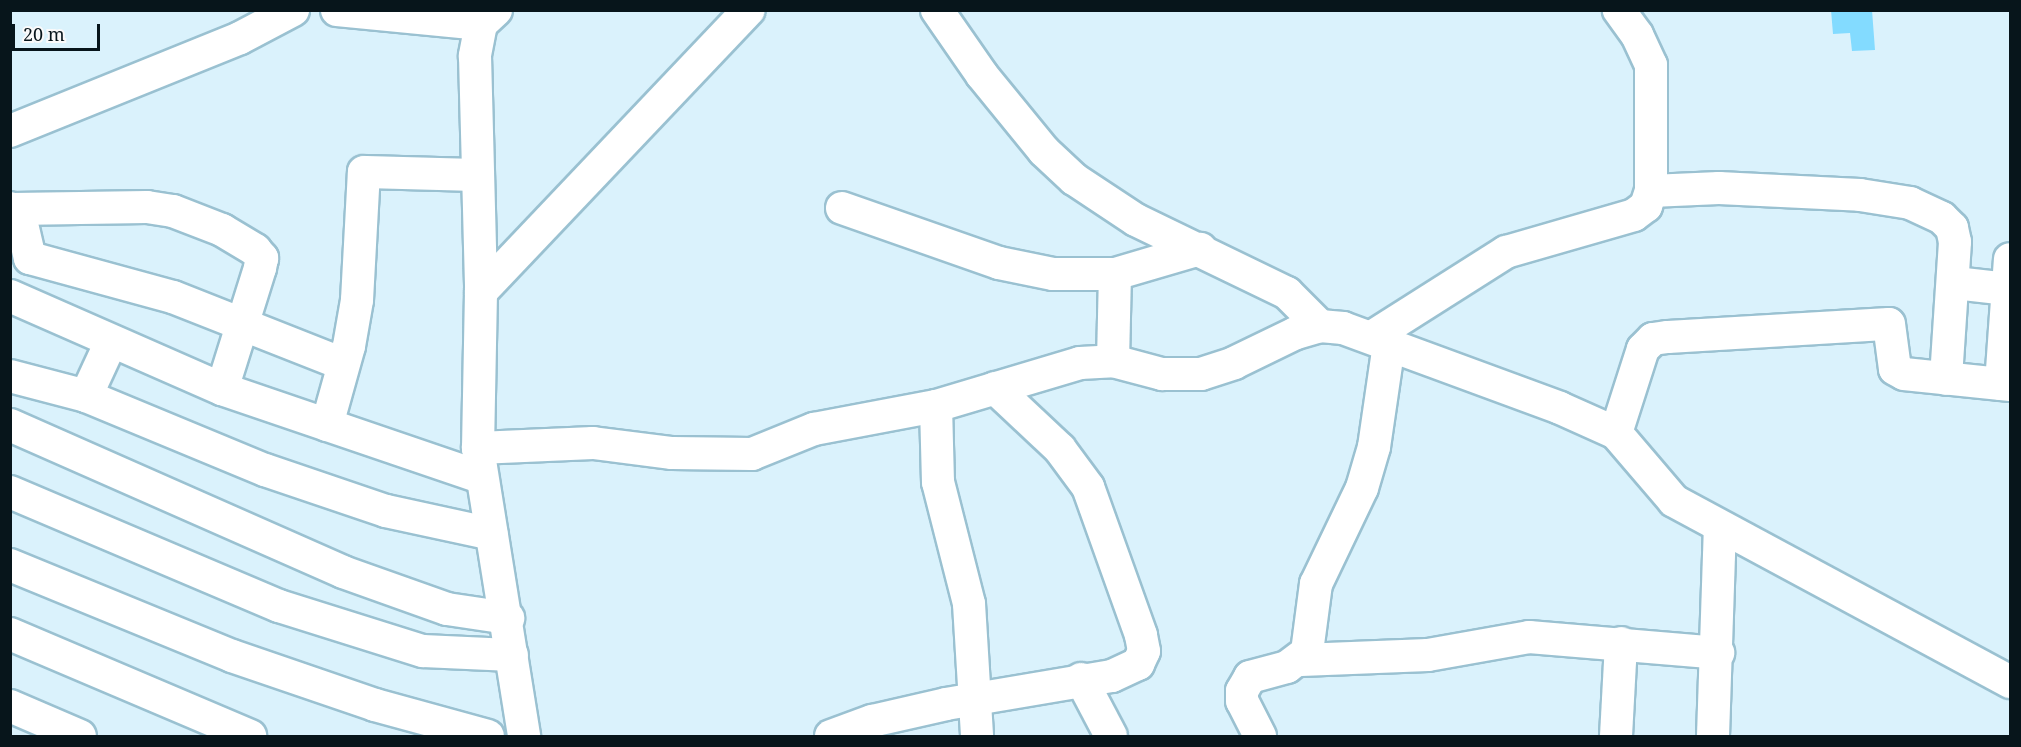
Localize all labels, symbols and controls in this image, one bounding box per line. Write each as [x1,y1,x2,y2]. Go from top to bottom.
scale bar [15,12,104,50]
text: 20 m [23,22,65,46]

